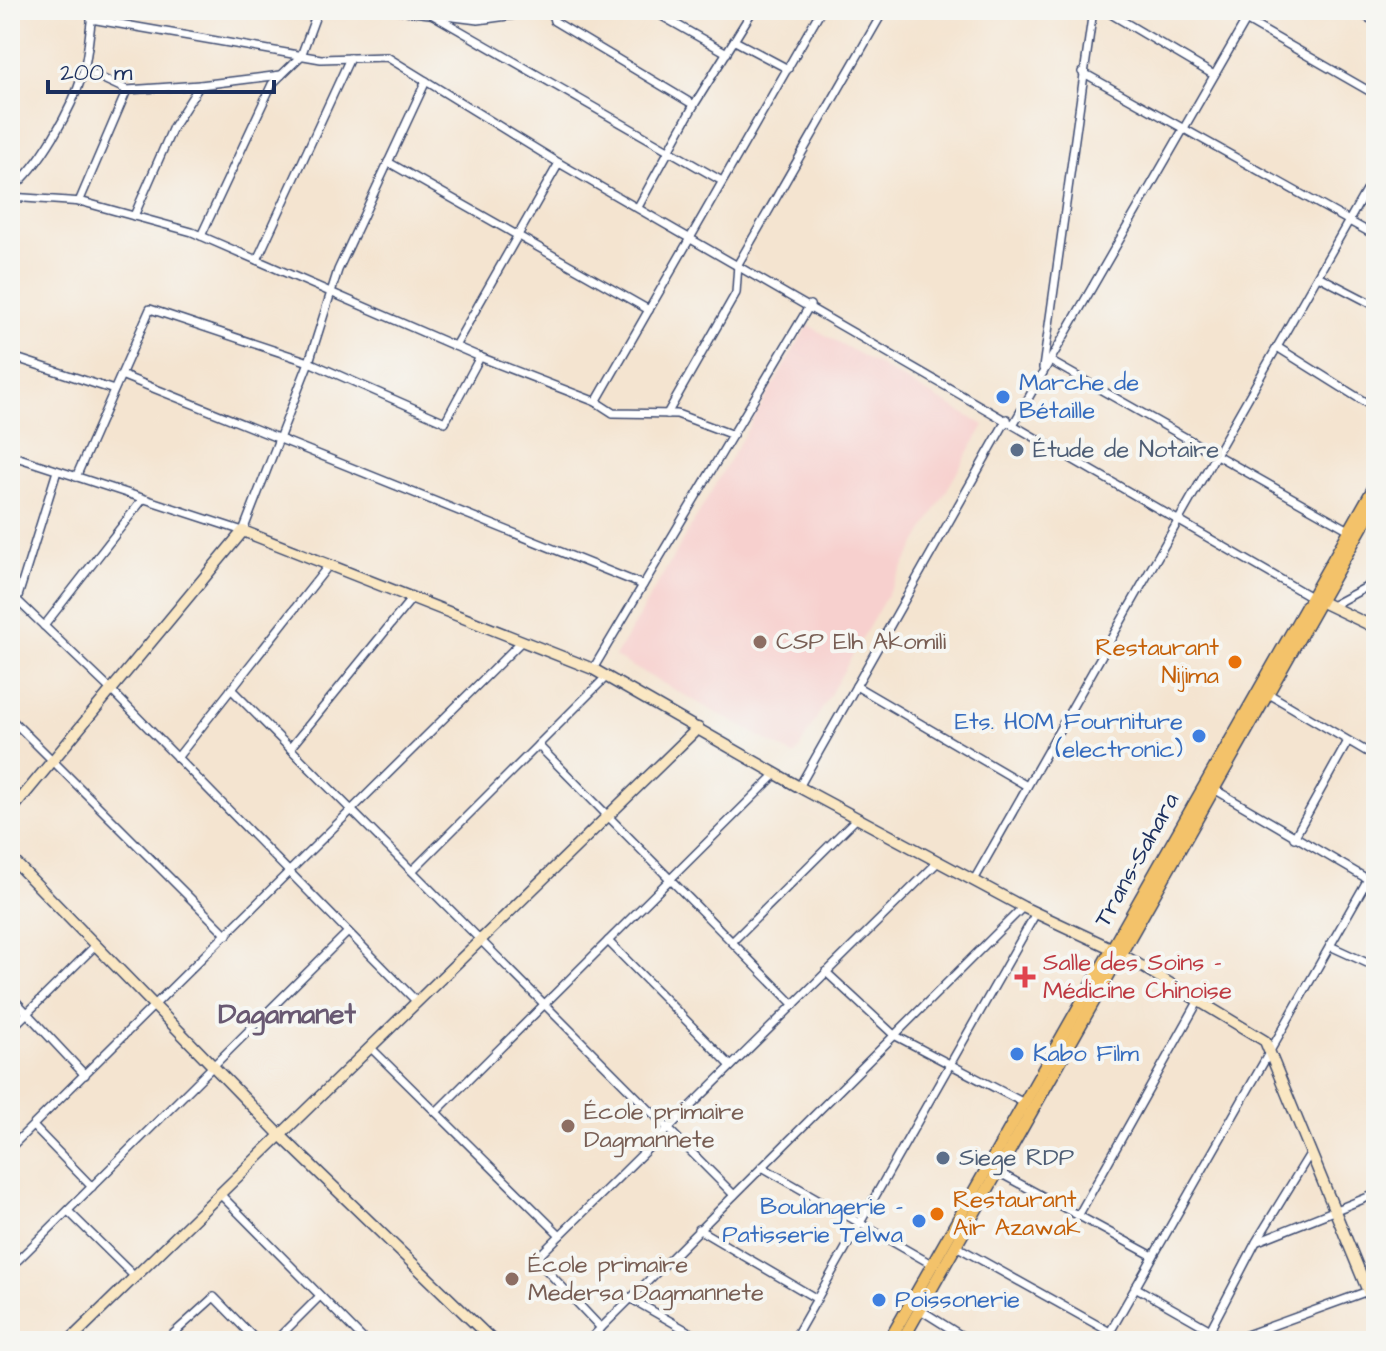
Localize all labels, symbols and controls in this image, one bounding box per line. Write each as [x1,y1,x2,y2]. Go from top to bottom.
scale bar [48,44,274,94]
text: 200 m [60,56,133,90]
place label: Marche de Bétaille [1019,366,1139,428]
marker: Marche de Bétaille [994,388,1012,406]
place label: Étude de Notaire [1033,433,1219,467]
marker: Étude de Notaire [1008,441,1026,459]
place label: CSP Elh Akomili [776,625,947,659]
place label: Restaurant Nijima [1096,631,1219,693]
marker: CSP Elh Akomili [751,633,769,651]
marker: Restaurant Nijima [1226,653,1244,671]
place label: Ets. HOM Fourniture (electronic) [955,705,1183,767]
marker: Ets. HOM Fourniture (electronic) [1190,727,1208,745]
street label: Trans-Sahara [1086,787,1188,933]
place label: Salle des Soins - Médicine Chinoise [1043,946,1232,1008]
marker: Salle des Soins - Médicine Chinoise [1014,966,1036,988]
district label: Dagamanet [218,995,356,1036]
place label: Kabo Film [1033,1037,1139,1071]
marker: Kabo Film [1008,1045,1026,1063]
place label: École primaire Dagmannete [584,1095,744,1158]
marker: École primaire Dagmannete [559,1117,577,1135]
place label: Siege RDP [959,1141,1074,1176]
marker: Siege RDP [934,1149,952,1167]
place label: Restaurant Air Azawak [953,1183,1081,1245]
place label: Boulangerie - Patisserie Telwa [722,1190,904,1252]
marker: Restaurant Air Azawak [928,1205,946,1223]
marker: Boulangerie - Patisserie Telwa [910,1212,928,1230]
place label: École primaire Medersa Dagmannete [528,1248,764,1311]
marker: École primaire Medersa Dagmannete [503,1270,521,1288]
place label: Poissonerie [895,1283,1020,1317]
marker: Poissonerie [870,1291,888,1309]

